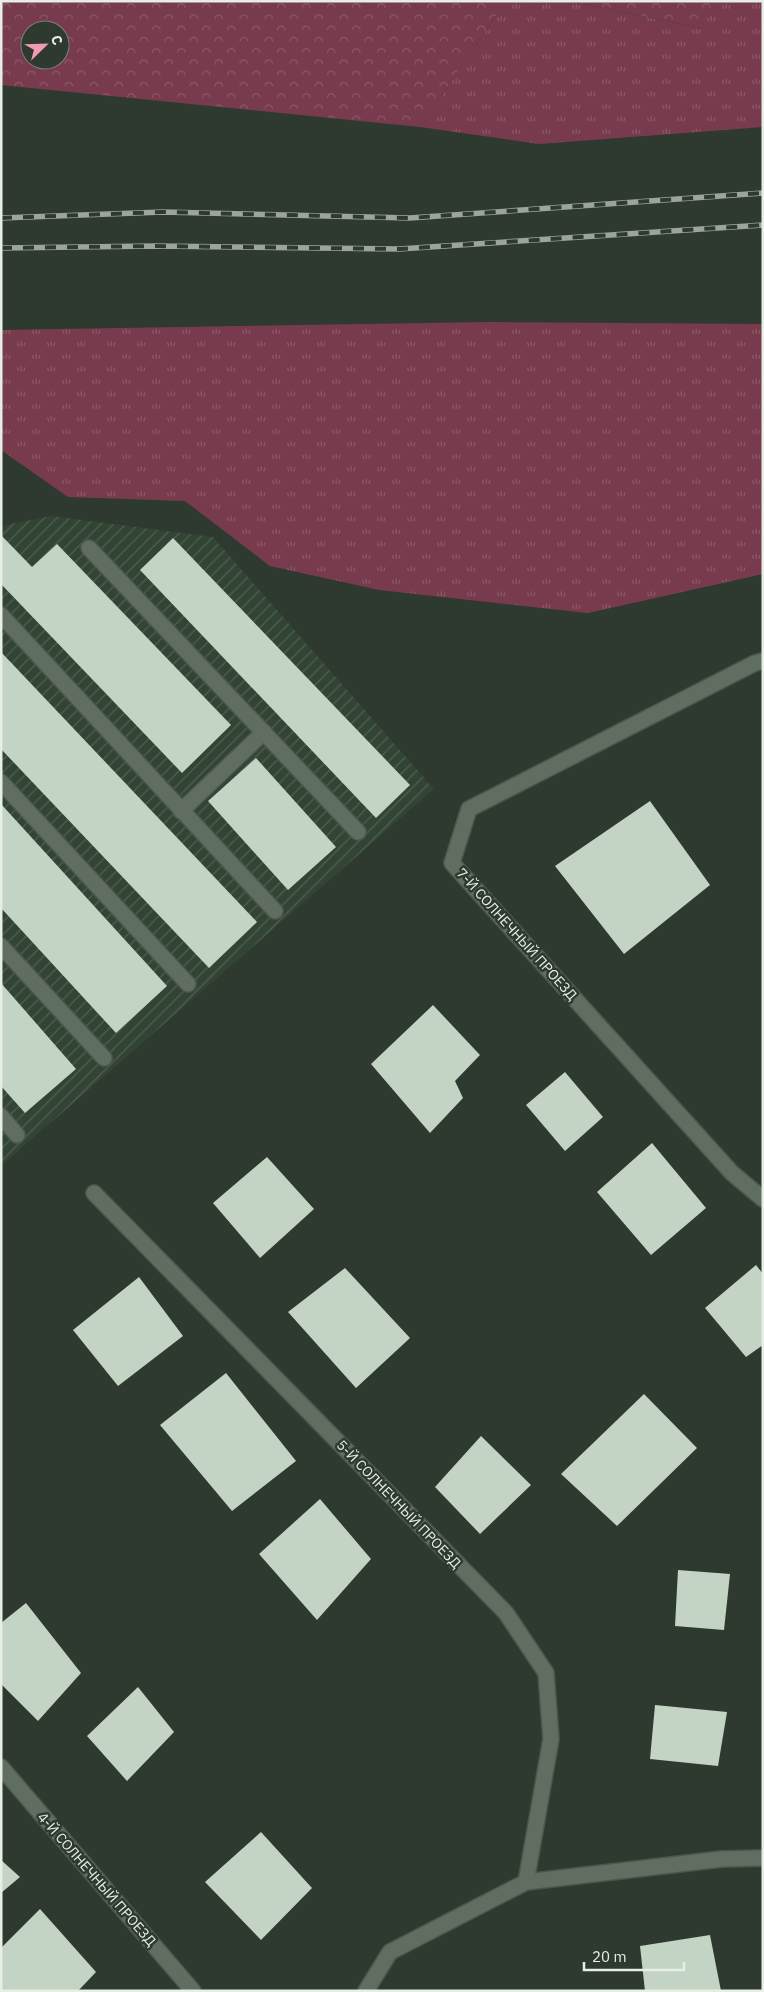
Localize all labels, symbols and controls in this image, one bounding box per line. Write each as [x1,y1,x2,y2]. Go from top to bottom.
north arrow [20,20,70,70]
text: С [47,32,67,48]
street label: 7-Й СОЛНЕЧНЫЙ ПРОЕЗД [453,863,582,1004]
street label: 5-Й СОЛНЕЧНЫЙ ПРОЕЗД [333,1435,466,1572]
street label: 4-Й СОЛНЕЧНЫЙ ПРОЕЗД [34,1808,161,1950]
scale bar [584,1940,684,1972]
text: 20 m [592,1947,627,1966]

